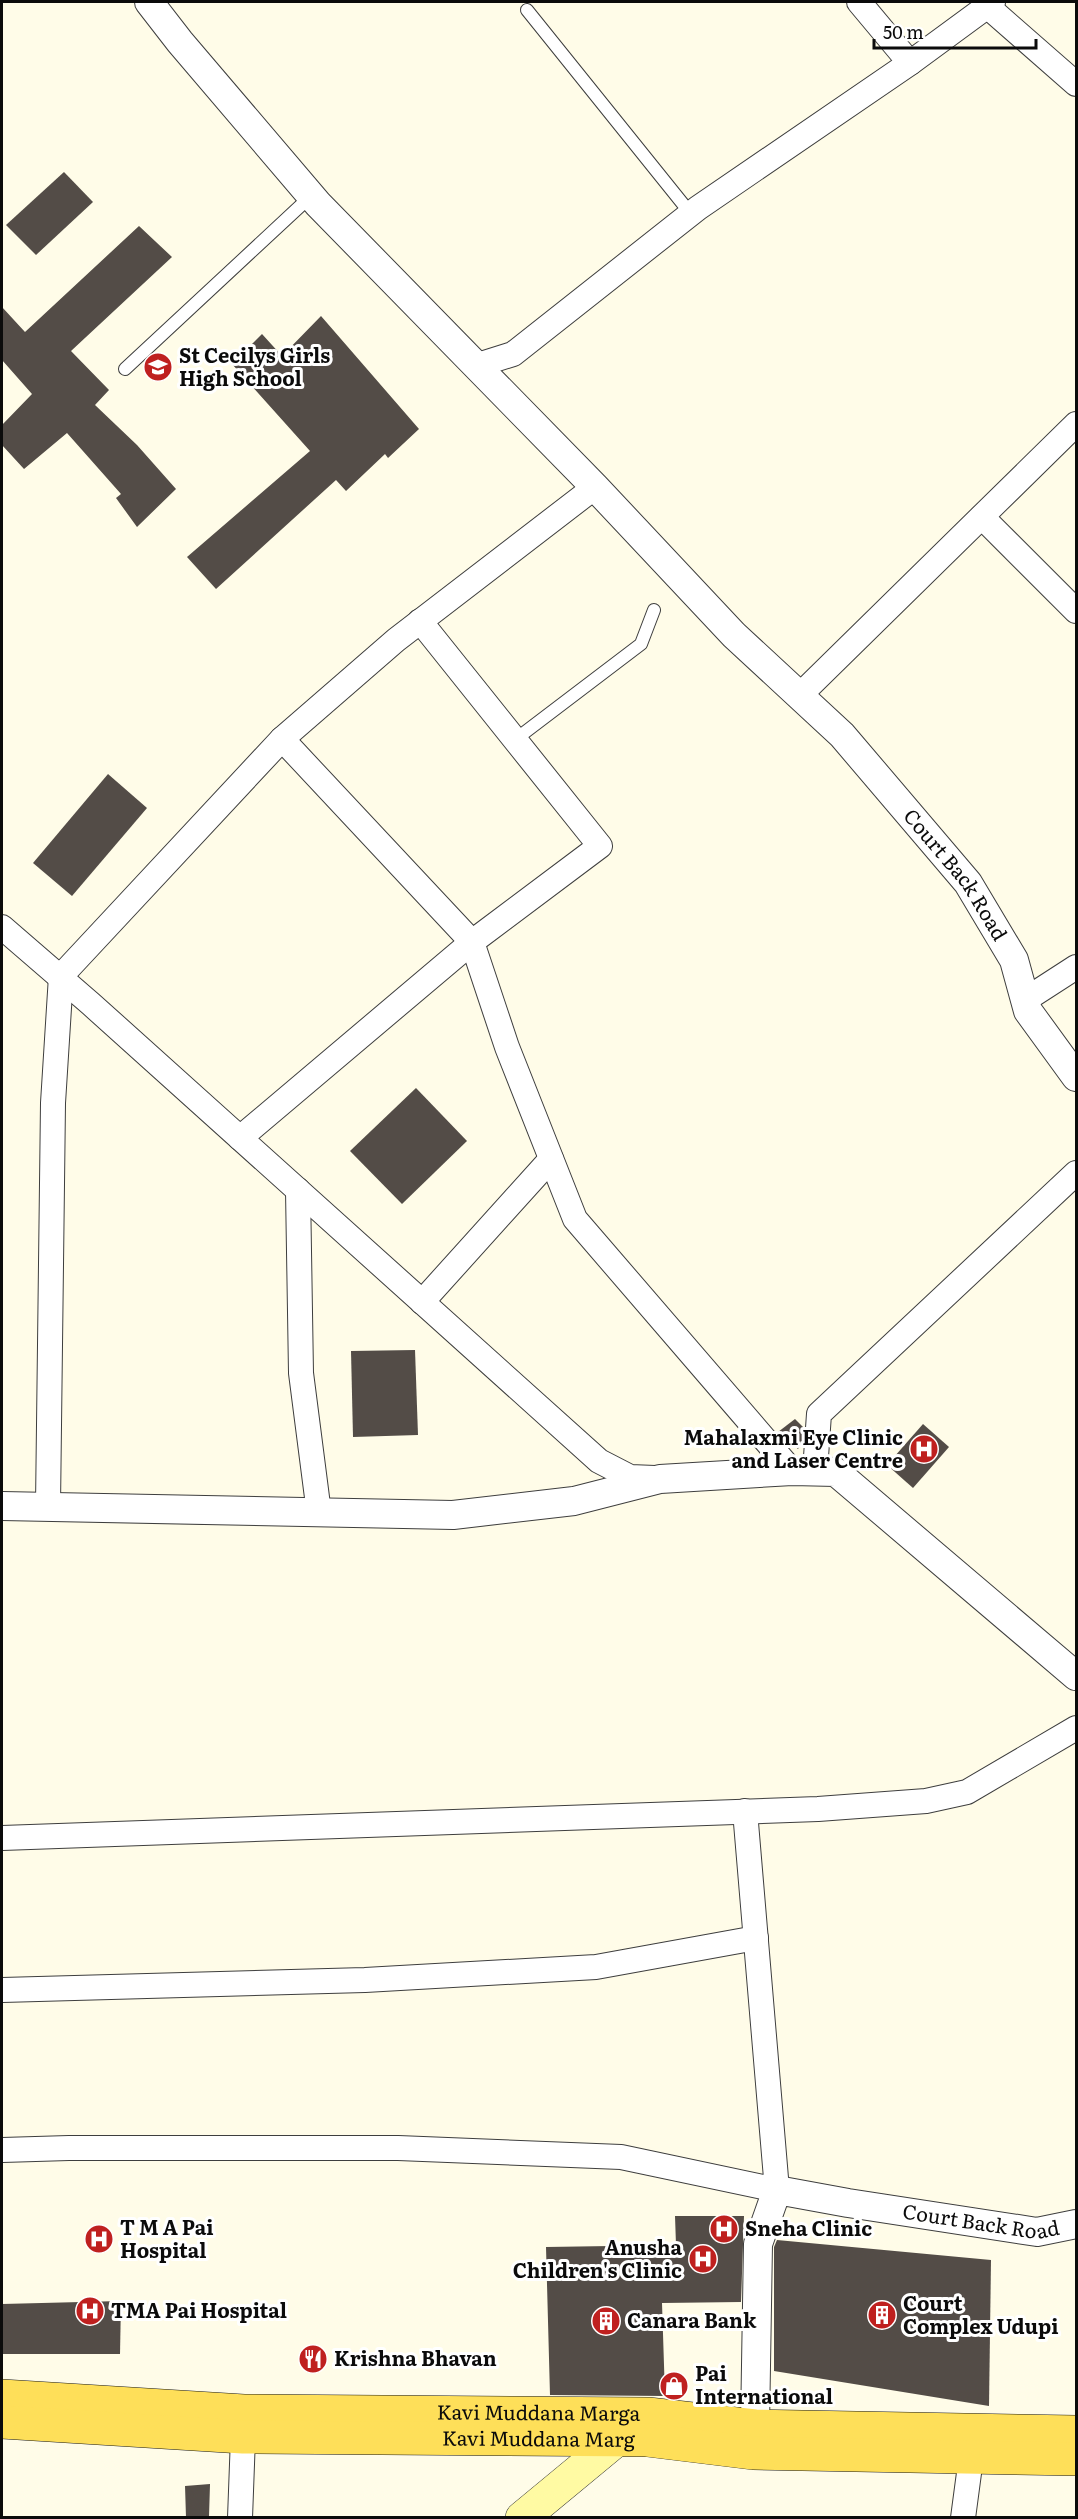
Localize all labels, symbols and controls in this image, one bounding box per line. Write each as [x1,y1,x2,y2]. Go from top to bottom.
scale bar [874,12,1036,50]
text: 50 m [883,18,924,45]
place label: St Cecilys Girls High School [179,339,330,392]
school or university icon: St Cecilys Girls High School [142,351,174,383]
street label: Court Back Road [898,801,1016,946]
place label: Mahalaxmi Eye Clinic and Laser Centre [684,1421,903,1474]
hospital icon: Mahalaxmi Eye Clinic and Laser Centre [908,1433,940,1465]
street label: Court Back Road [901,2195,1062,2245]
place label: T M A Pai Hospital [120,2211,214,2264]
place label: Sneha Clinic [745,2212,872,2242]
hospital icon: Sneha Clinic [708,2213,740,2245]
hospital icon: T M A Pai Hospital [83,2223,115,2255]
place label: Anusha Children's Clinic [513,2231,682,2284]
hospital icon: Anusha Children's Clinic [687,2243,719,2275]
place label: Court Complex Udupi [903,2287,1058,2340]
place label: TMA Pai Hospital [111,2294,287,2324]
hospital icon: TMA Pai Hospital [74,2295,106,2327]
building icon: Court Complex Udupi [866,2299,898,2331]
place label: Canara Bank [627,2304,757,2334]
building icon: Canara Bank [590,2305,622,2337]
place label: Krishna Bhavan [334,2342,497,2372]
restaurant icon: Krishna Bhavan [297,2343,329,2375]
place label: Pai International [695,2357,833,2410]
shop icon: Pai International [658,2370,690,2402]
street label: Kavi Muddana Marga [437,2395,641,2427]
street label: Kavi Muddana Marg [442,2421,636,2453]

